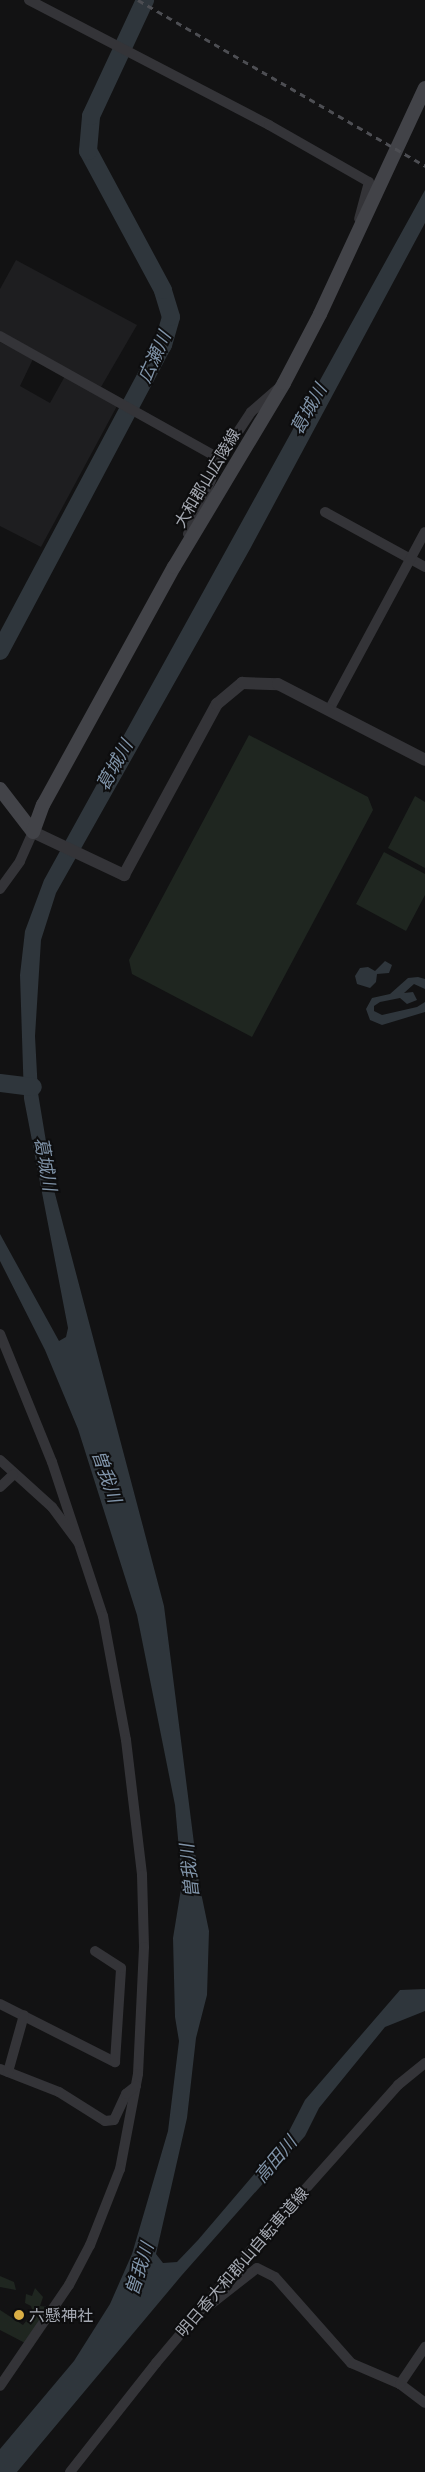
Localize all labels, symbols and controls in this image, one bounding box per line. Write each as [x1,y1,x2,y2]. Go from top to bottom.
water label: 広瀬川 [133,328,175,386]
water label: 葛城川 [285,380,331,438]
street label: 大和郡山広陵線 [170,425,244,531]
water label: 葛城川 [91,736,137,794]
water label: 葛城川 [31,1136,61,1192]
water label: 曽我川 [88,1447,126,1505]
water label: 曽我川 [175,1843,203,1899]
water label: 高田川 [249,2131,301,2187]
street label: 明日香大和郡山自転車道線 [172,2183,312,2341]
water label: 曽我川 [120,2240,158,2298]
place label: 六懸神社 [29,2305,93,2325]
marker: 六懸神社 [13,2309,25,2321]

